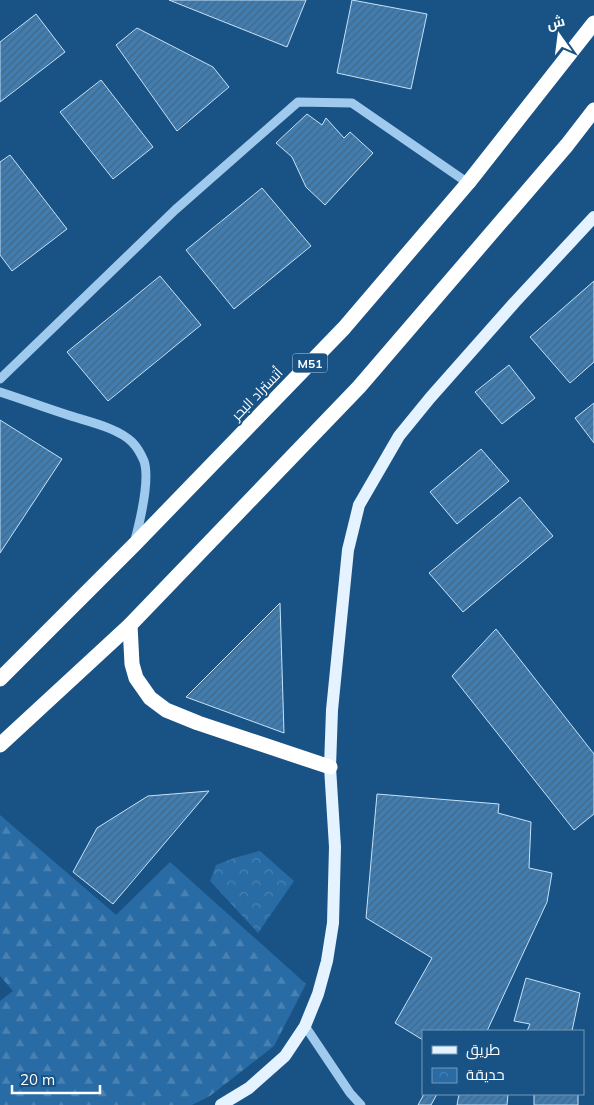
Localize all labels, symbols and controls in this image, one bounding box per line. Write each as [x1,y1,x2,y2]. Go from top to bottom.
north arrow [534,10,584,60]
text: ش [545,11,567,33]
road number: M51 [292,353,328,372]
street label: أتستراد البحر [227,364,287,425]
legend [422,1030,584,1095]
text: طريق [466,1040,500,1060]
scale bar [12,1062,100,1094]
text: حديقة [466,1065,505,1084]
text: 20 m [20,1070,55,1089]

